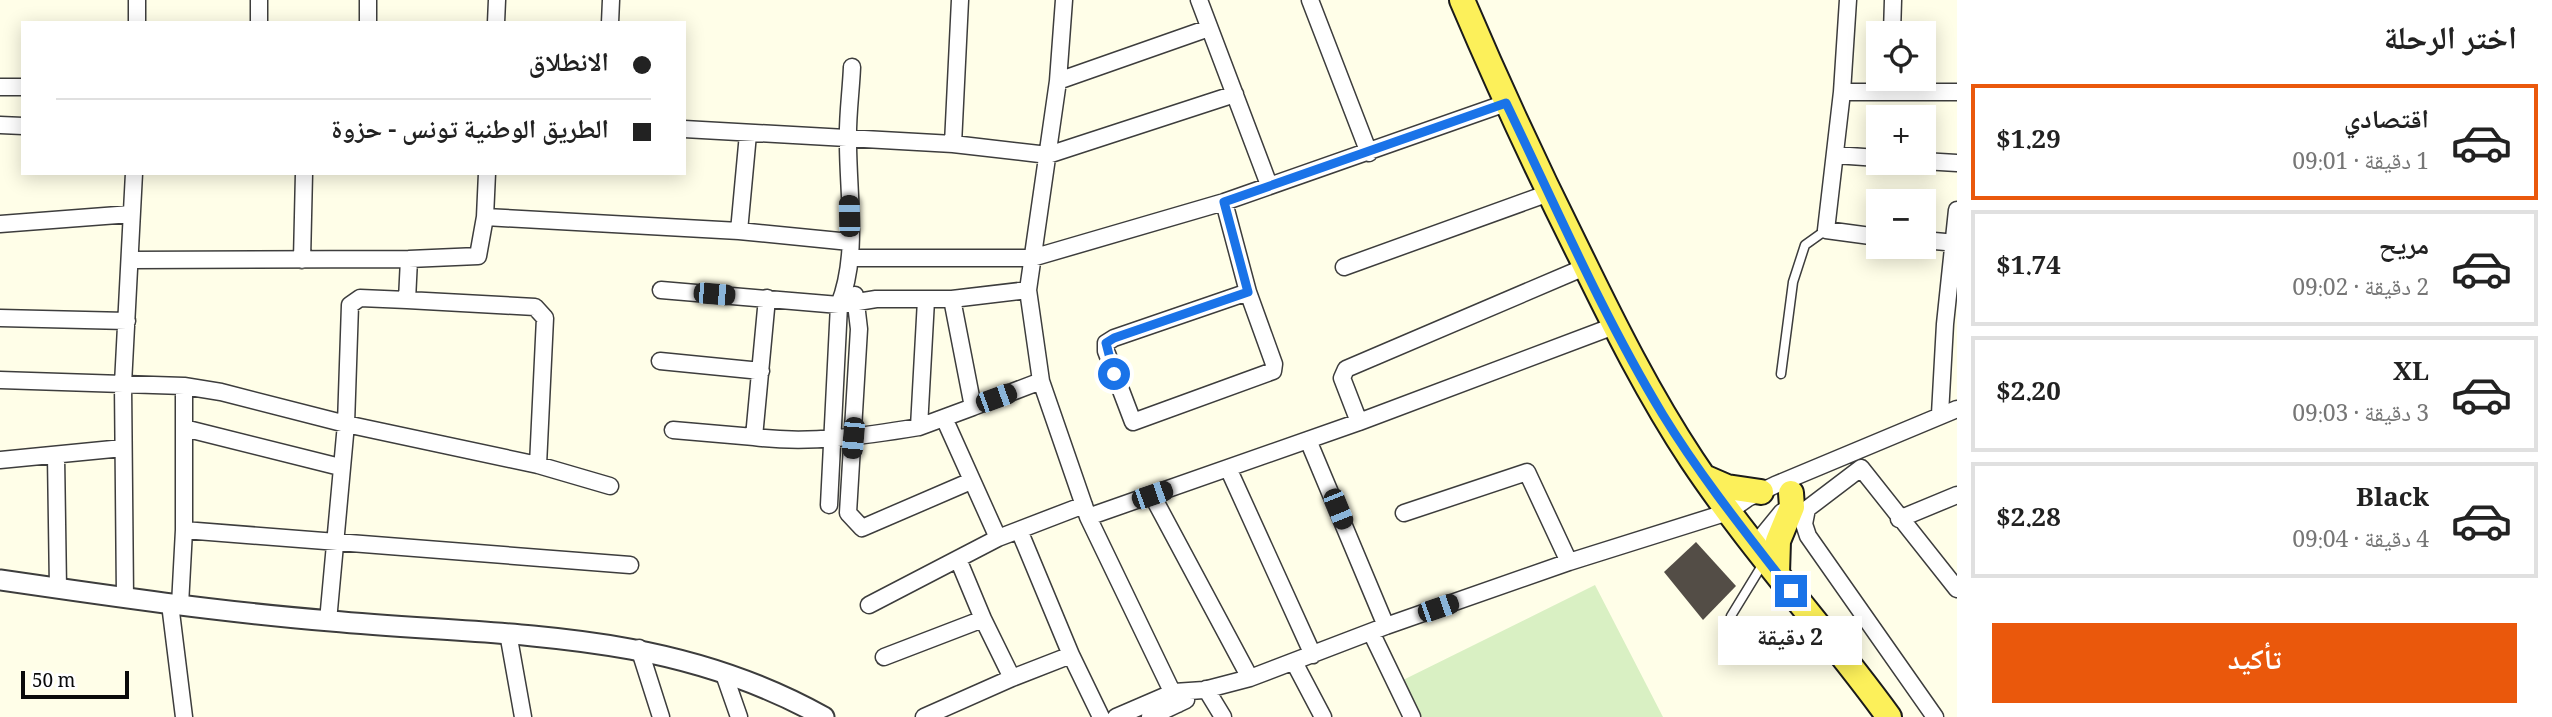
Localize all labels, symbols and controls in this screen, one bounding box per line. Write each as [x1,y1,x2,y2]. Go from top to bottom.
text: اختر الرحلة [2384,15,2517,69]
map controls [1866,21,1936,259]
button: locate [1866,21,1936,91]
text: الانطلاق [529,43,609,87]
text: اقتصادي [2344,100,2429,144]
button: + [1866,105,1936,175]
text: الطريق الوطنية تونس - حزوة [331,110,609,154]
icon: car [2450,111,2513,174]
text: $1.29 [1996,120,2061,164]
text: 1 دقيقة · 09:01 [2292,144,2429,184]
button: − [1866,189,1936,259]
car [839,195,860,237]
text: مريح [2379,226,2429,270]
icon: car [2450,237,2513,300]
text: $1.74 [1996,246,2061,290]
text: 2 دقيقة · 09:02 [2292,270,2429,310]
car [693,282,736,306]
text: XL [2393,352,2429,396]
route start [1098,358,1130,390]
icon: car [2450,363,2513,426]
text: $2.20 [1996,372,2061,416]
car [973,381,1020,415]
text: 3 دقيقة · 09:03 [2292,396,2429,436]
car [841,416,866,460]
car [1129,478,1176,512]
text: Black [2356,478,2429,522]
car [1321,486,1356,532]
icon: car [2450,489,2513,552]
text: $2.28 [1996,498,2061,542]
text: 4 دقيقة · 09:04 [2292,522,2429,562]
route end [1775,575,1807,607]
car [1415,591,1462,625]
callout: 2 دقيقة [1719,616,1863,664]
text: 2 دقيقة [1757,620,1823,660]
button: تأكيد [1992,623,2517,703]
text: 50 m [32,667,75,699]
scale bar [21,668,130,700]

